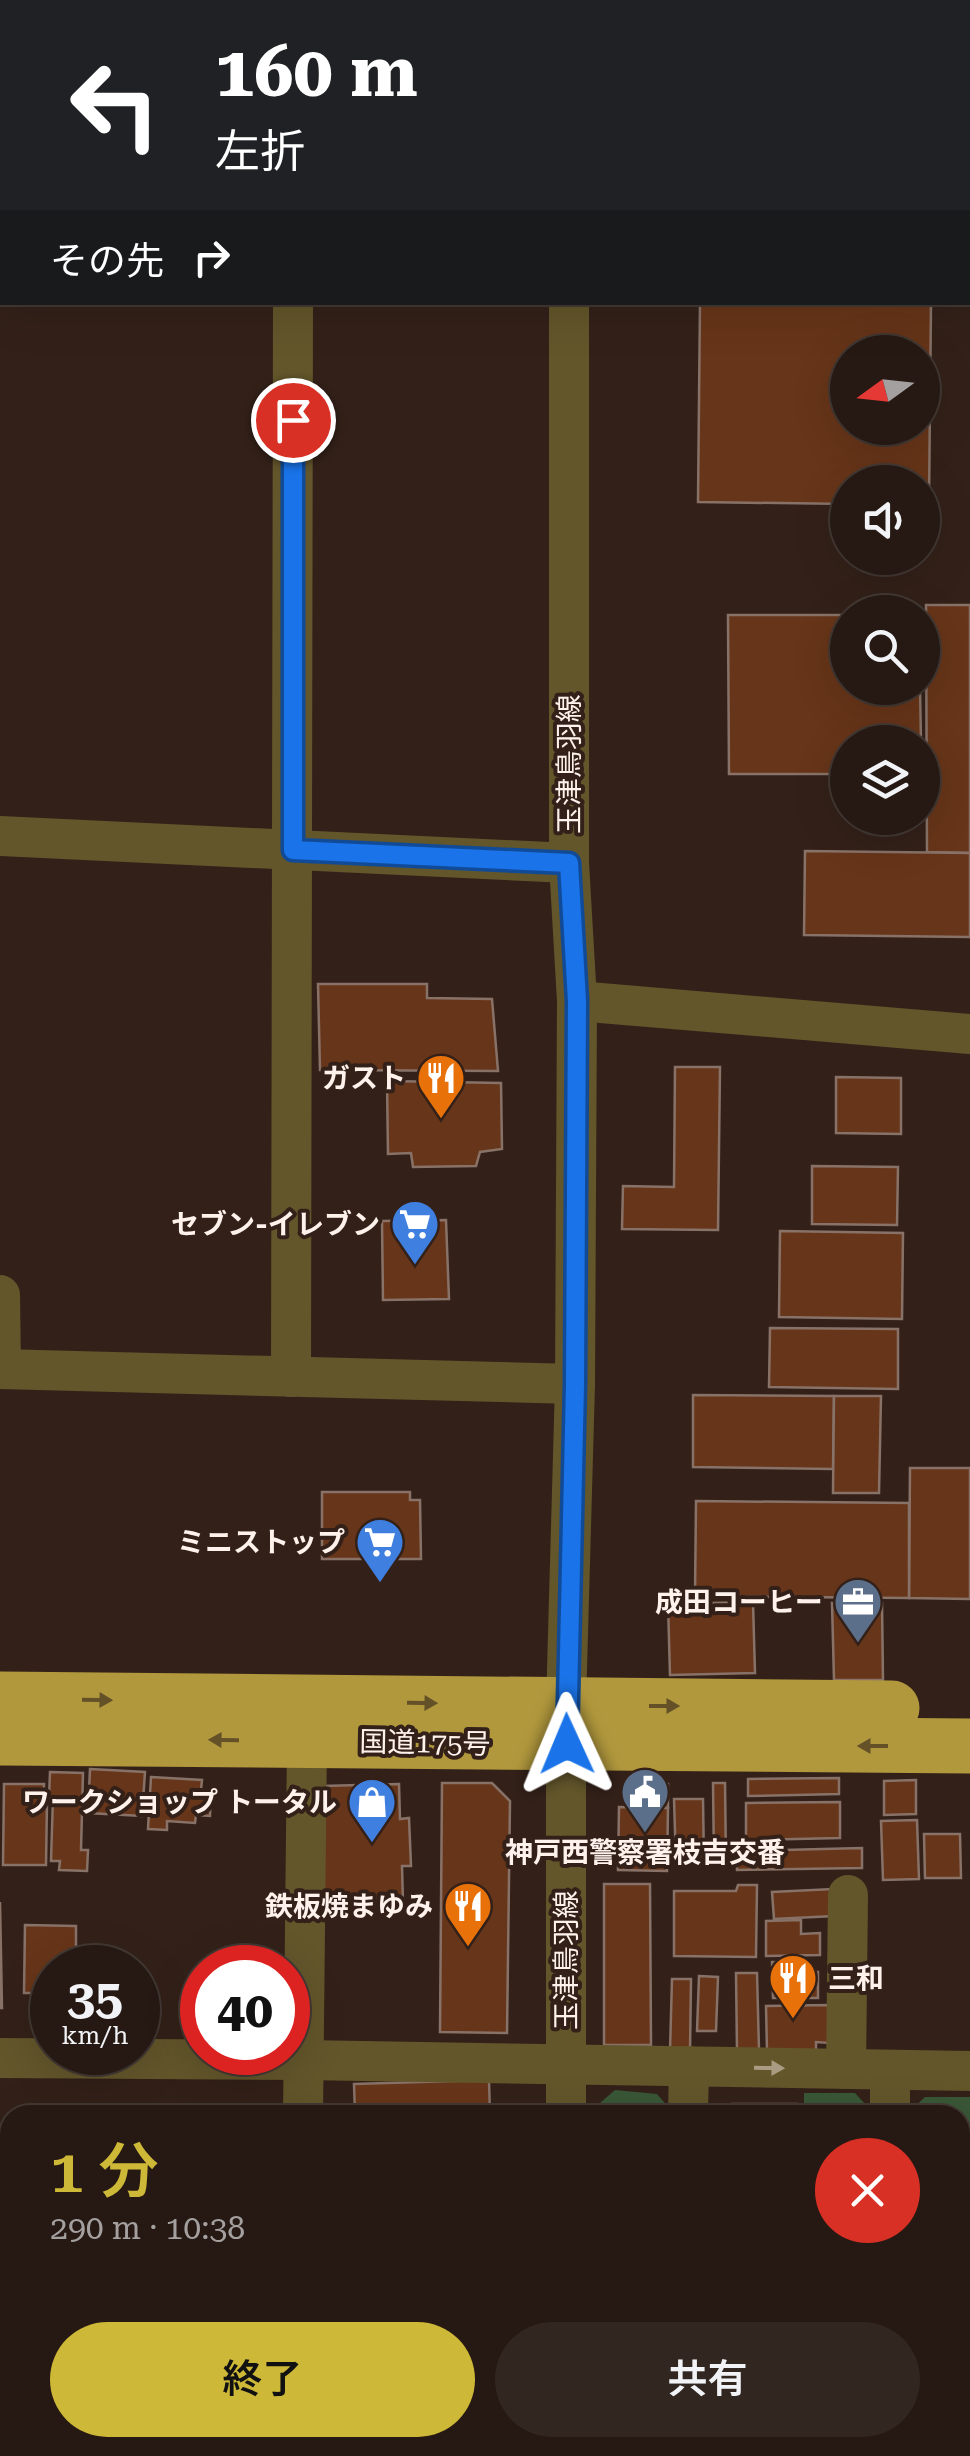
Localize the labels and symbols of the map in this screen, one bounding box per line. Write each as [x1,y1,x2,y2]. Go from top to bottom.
north arrow [830,335,940,445]
pin [251,378,336,463]
street label: 玉津鳥羽線 [553,694,586,834]
restaurant icon: ガスト [415,1052,467,1120]
place label: ガスト [322,1062,406,1095]
supermarket icon: セブン-イレブン [389,1198,441,1266]
place label: セブン-イレブン [171,1208,380,1241]
supermarket icon: ミニストップ [354,1516,406,1584]
place label: ミニストップ [177,1526,345,1559]
office icon: 成田コーヒー [832,1576,884,1644]
place label: 成田コーヒー [655,1586,823,1619]
one-way arrow [82,1692,114,1708]
position arrow [515,1692,619,1796]
one-way arrow [407,1696,439,1712]
one-way arrow [648,1698,680,1714]
street label: 国道175号 [359,1725,491,1761]
one-way arrow [208,1732,240,1748]
one-way arrow [856,1738,888,1754]
public building icon: 神戸西警察署枝吉交番 [619,1766,671,1834]
shop icon: ワークショップ トータル [346,1776,398,1844]
place label: ワークショップ トータル [22,1786,337,1819]
place label: 神戸西警察署枝吉交番 [505,1836,785,1869]
restaurant icon: 鉄板焼まゆみ [442,1880,494,1948]
place label: 鉄板焼まゆみ [265,1890,433,1923]
street label: 玉津鳥羽線 [550,1890,583,2030]
speed limit sign: 40 [180,1945,310,2075]
restaurant icon: 三和 [767,1952,819,2020]
place label: 三和 [828,1962,884,1995]
one-way arrow [753,2060,785,2076]

